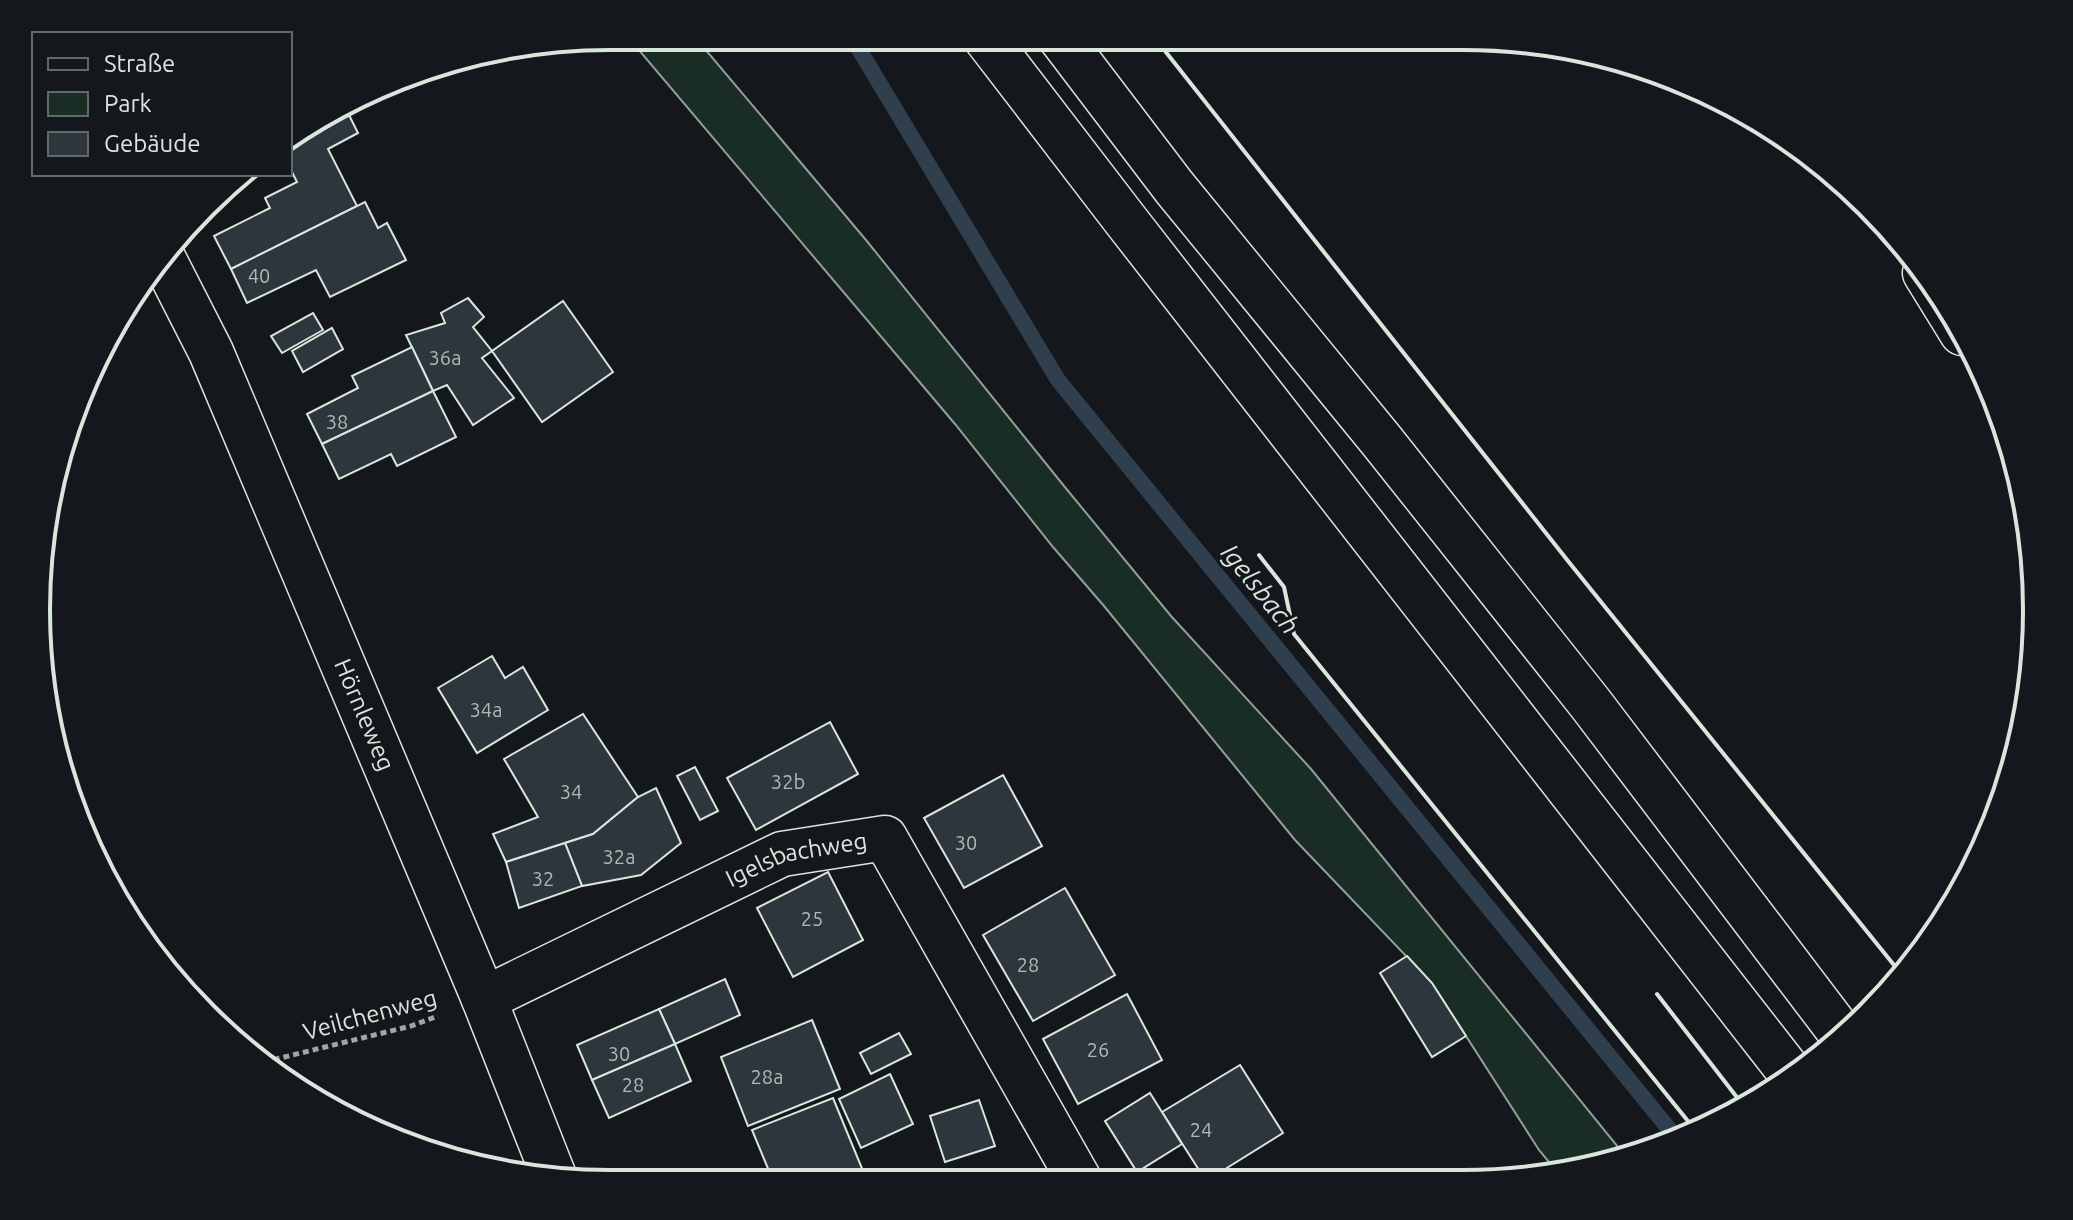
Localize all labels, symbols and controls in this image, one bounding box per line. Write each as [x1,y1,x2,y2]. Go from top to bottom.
legend [32,32,292,176]
text: Straße [104,50,175,77]
text: Park [104,90,152,117]
text: Gebäude [104,130,201,157]
house number: 40 [248,264,270,287]
house number: 36a [429,346,461,369]
house number: 38 [326,410,348,433]
water label: Igelsbach [1216,538,1305,639]
street label: Hörnleweg [329,655,400,775]
house number: 34a [470,698,502,721]
house number: 32b [771,770,805,793]
house number: 34 [560,780,582,803]
street label: Igelsbachweg [721,827,869,892]
house number: 30 [955,831,977,854]
house number: 32a [603,845,635,868]
house number: 32 [532,867,554,890]
house number: 25 [801,907,823,930]
house number: 28 [1017,953,1039,976]
street label: Veilchenweg [300,984,440,1045]
house number: 26 [1087,1038,1109,1061]
house number: 30 [608,1042,630,1065]
house number: 28a [751,1065,783,1088]
house number: 28 [622,1073,644,1096]
house number: 24 [1190,1118,1212,1141]

